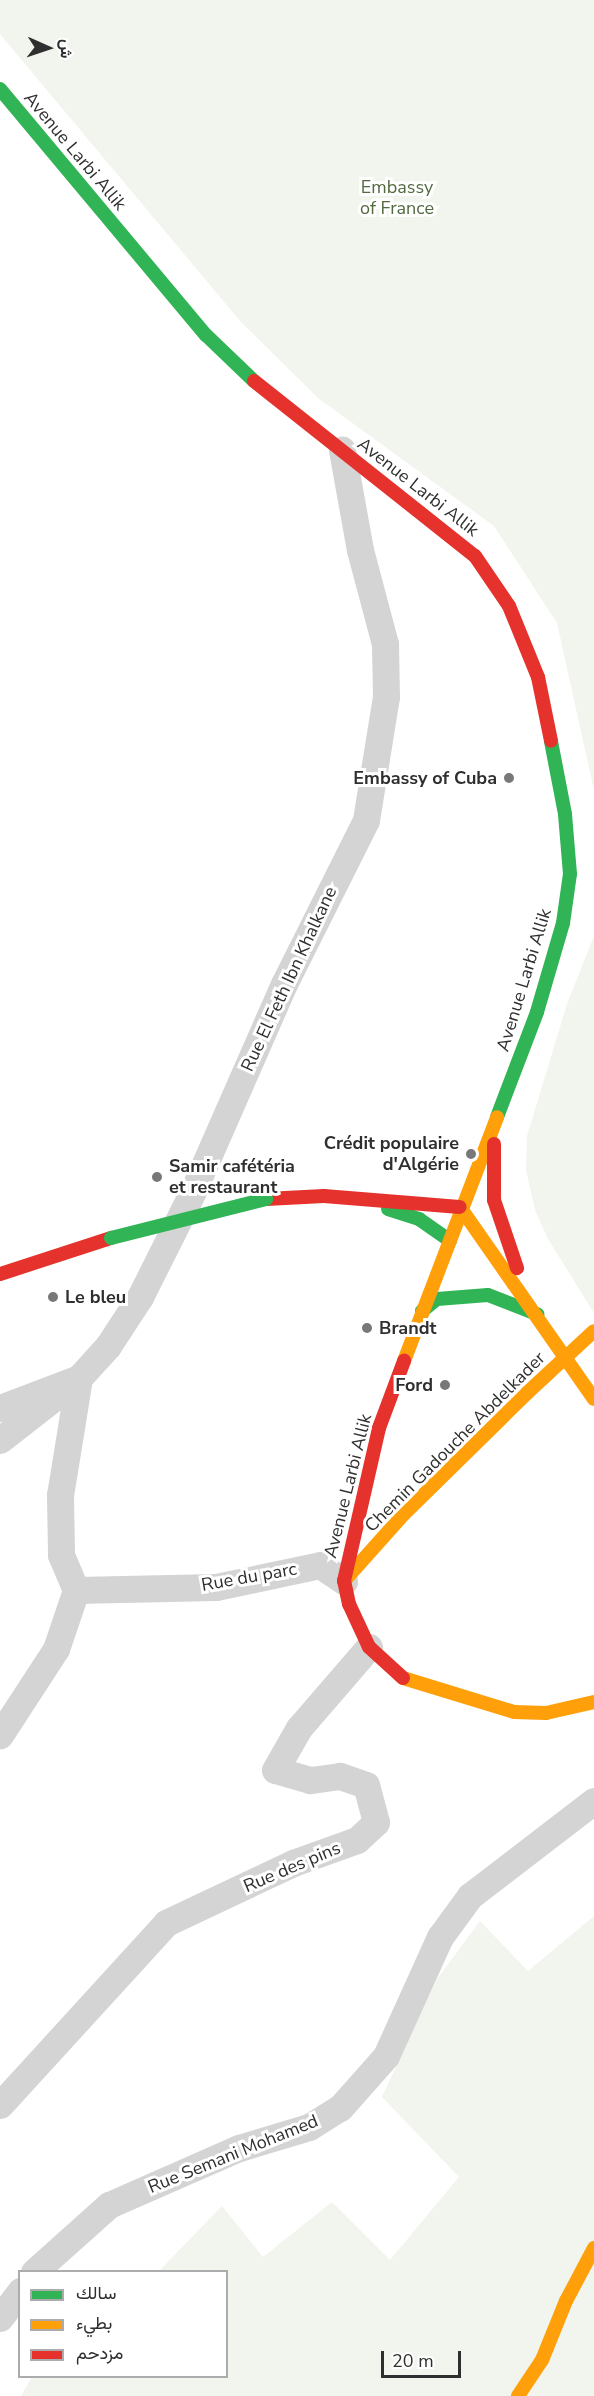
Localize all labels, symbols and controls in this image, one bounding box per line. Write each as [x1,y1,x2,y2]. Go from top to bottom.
north arrow [18,18,78,78]
text: ش [54,39,77,59]
street label: Avenue Larbi Allik [19,87,131,215]
park label: Embassy of France [360,177,434,219]
street label: Avenue Larbi Allik [353,433,483,541]
place label: Embassy of Cuba [353,767,497,789]
marker: Embassy of Cuba [502,771,516,785]
street label: Rue El Feth Ibn Khalkane [237,883,341,1075]
street label: Avenue Larbi Allik [492,906,556,1054]
place label: Crédit populaire d'Algérie [324,1133,459,1176]
marker: Crédit populaire d'Algérie [464,1147,478,1161]
place label: Samir cafétéria et restaurant [169,1156,295,1198]
marker: Samir cafétéria et restaurant [150,1170,164,1184]
place label: Le bleu [65,1286,126,1308]
marker: Le bleu [46,1290,60,1304]
place label: Brandt [379,1317,436,1339]
marker: Brandt [360,1321,374,1335]
street label: Chemin Gadouche Abdelkader [360,1347,550,1537]
place label: Ford [395,1374,433,1396]
marker: Ford [438,1378,452,1392]
street label: Avenue Larbi Allik [320,1412,376,1560]
street label: Rue du parc [200,1558,298,1596]
street label: Rue des pins [240,1837,344,1897]
street label: Rue Semani Mohamed [145,2110,321,2198]
legend [18,2270,228,2378]
text: سالك [76,2281,116,2305]
text: بطيء [76,2311,112,2335]
scale bar [384,2339,464,2377]
text: مزدحم [76,2341,123,2365]
text: 20 m [392,2349,434,2373]

